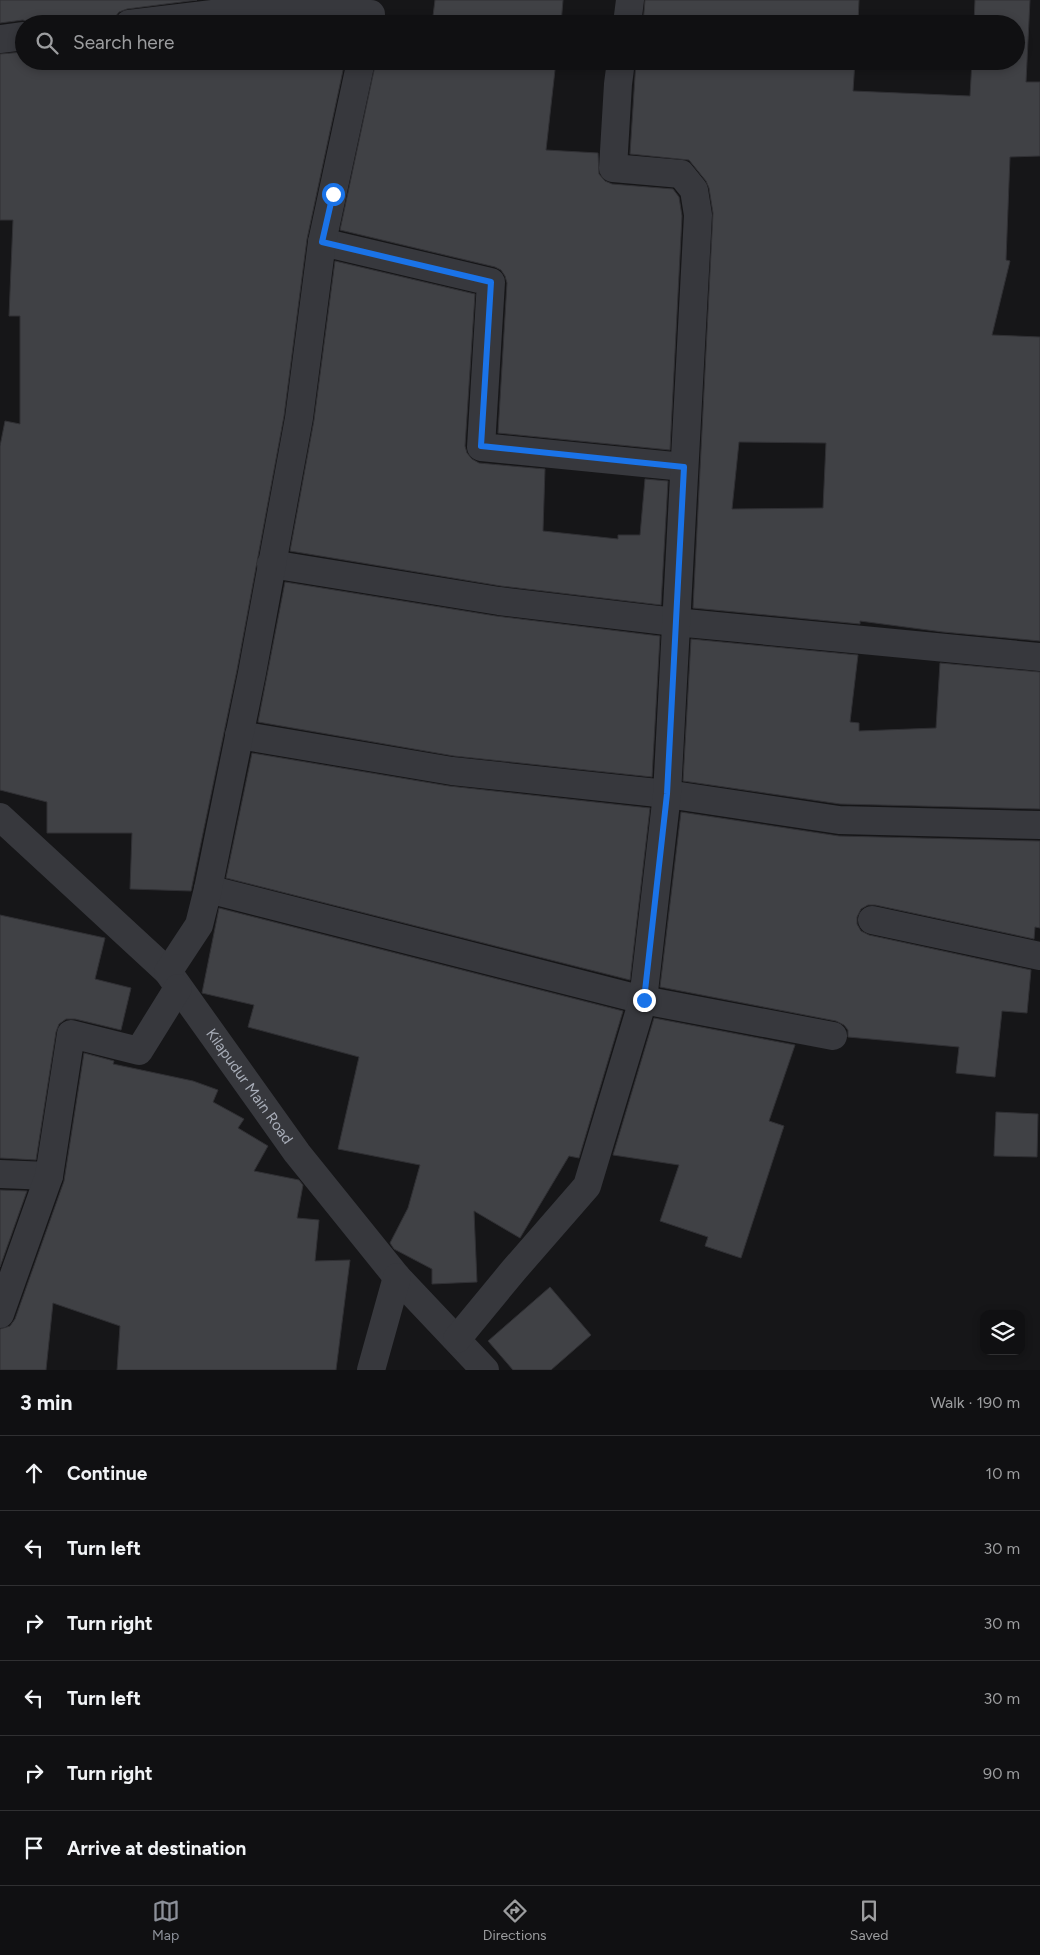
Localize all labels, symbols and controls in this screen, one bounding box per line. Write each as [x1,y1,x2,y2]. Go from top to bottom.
search box [15,15,1025,70]
icon: search [33,29,61,57]
text: Search here [73,31,175,54]
route start [322,183,345,206]
route end [633,989,656,1012]
street label: Kilapudur Main Road [202,1025,297,1147]
map controls [980,1310,1025,1355]
button: layers [980,1310,1025,1355]
text: 3 min [20,1390,72,1415]
text: Walk · 190 m [930,1393,1020,1412]
icon: ahead [20,1459,48,1487]
text: Continue [67,1462,147,1485]
text: 10 m [986,1464,1020,1483]
icon: left [20,1534,48,1562]
text: Turn left [67,1537,141,1560]
text: 30 m [983,1539,1020,1558]
icon: right [20,1609,48,1637]
text: Turn right [67,1612,153,1635]
text: 30 m [983,1614,1020,1633]
icon: left [20,1684,48,1712]
text: Turn left [67,1687,141,1710]
text: 30 m [983,1689,1020,1708]
icon: right [20,1759,48,1787]
text: Turn right [67,1762,153,1785]
text: 90 m [983,1764,1020,1783]
icon: arrive [20,1834,48,1862]
text: Arrive at destination [67,1837,246,1860]
tab: Map [152,1897,180,1944]
tab: Directions [483,1897,547,1944]
tab: Saved [850,1897,888,1944]

